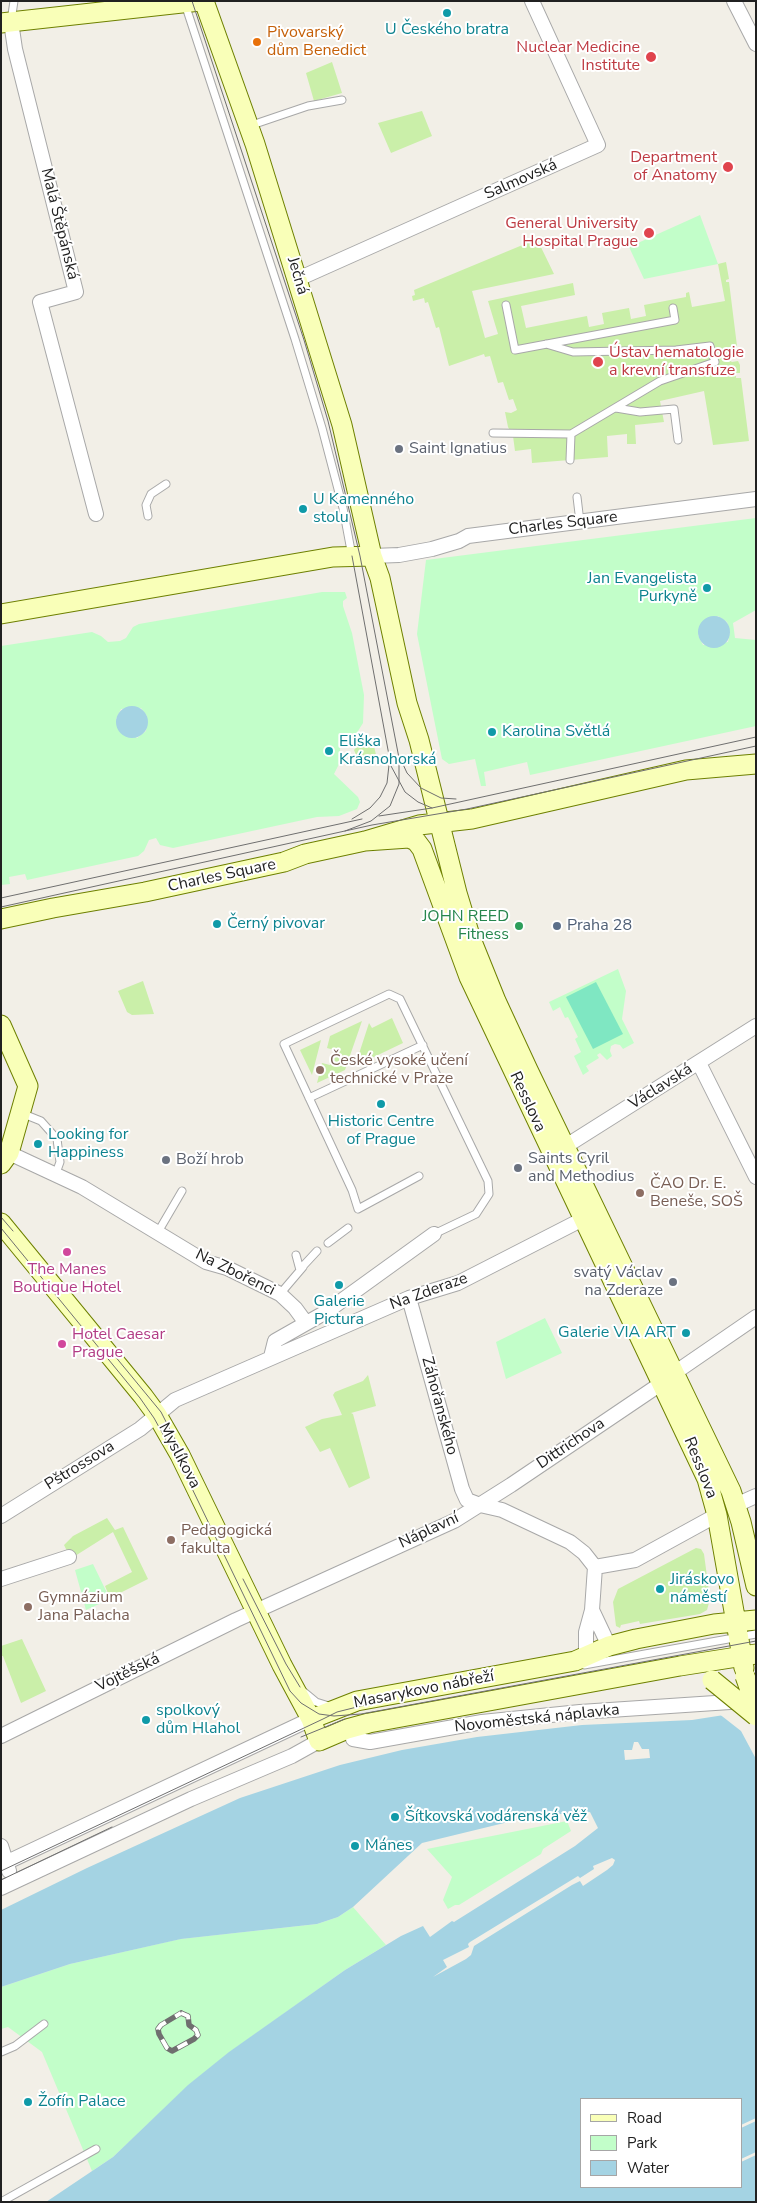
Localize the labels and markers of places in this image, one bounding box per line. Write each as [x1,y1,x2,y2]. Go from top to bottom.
marker: U Českého bratra [441,7,453,19]
place label: U Českého bratra [385,20,509,40]
place label: Pivovarský dům Benedict [267,23,366,61]
marker: Pivovarský dům Benedict [251,36,263,48]
place label: Nuclear Medicine Institute [516,38,640,76]
marker: Nuclear Medicine Institute [644,50,658,64]
place label: Department of Anatomy [630,148,717,186]
marker: Department of Anatomy [721,160,735,174]
place label: General University Hospital Prague [505,214,638,252]
marker: General University Hospital Prague [642,226,656,240]
place label: Ústav hematologie a krevní transfuze [609,343,744,381]
marker: Ústav hematologie a krevní transfuze [591,355,605,369]
place label: Saint Ignatius [409,439,507,459]
marker: Saint Ignatius [393,443,405,455]
place label: U Kamenného stolu [313,490,414,528]
marker: U Kamenného stolu [297,503,309,515]
place label: Jan Evangelista Purkyně [587,569,697,607]
marker: Jan Evangelista Purkyně [701,582,713,594]
place label: Karolina Světlá [502,722,610,742]
marker: Karolina Světlá [486,726,498,738]
place label: Eliška Krásnohorská [339,732,437,770]
marker: Eliška Krásnohorská [323,745,335,757]
place label: JOHN REED Fitness [422,907,509,945]
place label: Černý pivovar [227,914,325,934]
place label: Praha 28 [567,916,632,936]
marker: Černý pivovar [211,918,223,930]
marker: JOHN REED Fitness [513,920,525,932]
marker: Praha 28 [551,920,563,932]
place label: České vysoké učení technické v Praze [330,1051,468,1089]
marker: České vysoké učení technické v Praze [314,1064,326,1076]
marker: Historic Centre of Prague [375,1098,387,1110]
place label: Historic Centre of Prague [328,1112,434,1150]
place label: Looking for Happiness [48,1125,128,1163]
marker: Looking for Happiness [32,1138,44,1150]
place label: Saints Cyril and Methodius [528,1149,634,1187]
place label: Boží hrob [176,1150,244,1170]
marker: Boží hrob [160,1154,172,1166]
marker: Saints Cyril and Methodius [512,1162,524,1174]
place label: ČAO Dr. E. Beneše, SOŠ [650,1174,743,1212]
marker: ČAO Dr. E. Beneše, SOŠ [634,1187,646,1199]
marker: The Manes Boutique Hotel [61,1246,73,1258]
place label: The Manes Boutique Hotel [13,1260,121,1298]
place label: svatý Václav na Zderaze [573,1263,663,1301]
marker: svatý Václav na Zderaze [667,1276,679,1288]
marker: Galerie Pictura [333,1279,345,1291]
place label: Galerie Pictura [313,1292,365,1330]
place label: Galerie VIA ART [558,1323,676,1343]
place label: Hotel Caesar Prague [72,1325,165,1363]
marker: Galerie VIA ART [680,1327,692,1339]
marker: Hotel Caesar Prague [56,1338,68,1350]
place label: Pedagogická fakulta [181,1521,272,1559]
marker: Pedagogická fakulta [165,1534,177,1546]
place label: Jiráskovo náměstí [670,1570,734,1608]
marker: Jiráskovo náměstí [654,1583,666,1595]
place label: Gymnázium Jana Palacha [38,1588,130,1626]
marker: Gymnázium Jana Palacha [22,1601,34,1613]
place label: spolkový dům Hlahol [156,1701,240,1739]
marker: spolkový dům Hlahol [140,1714,152,1726]
place label: Šítkovská vodárenská věž [405,1807,587,1827]
marker: Šítkovská vodárenská věž [389,1811,401,1823]
place label: Mánes [365,1836,412,1856]
marker: Mánes [349,1840,361,1852]
place label: Žofín Palace [38,2092,125,2112]
marker: Žofín Palace [22,2096,34,2108]

